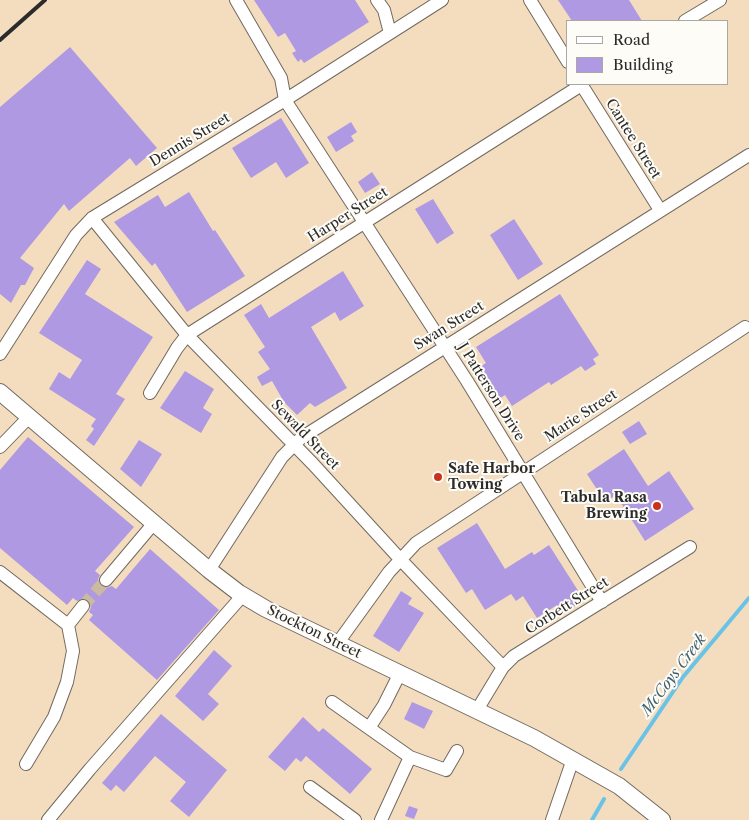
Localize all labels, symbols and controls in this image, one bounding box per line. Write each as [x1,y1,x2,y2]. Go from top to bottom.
legend [566,20,729,85]
text: Road [613,30,650,49]
text: Building [613,55,673,74]
street label: Cantee Street [602,96,664,182]
street label: Dennis Street [147,109,233,171]
street label: Harper Street [305,184,391,246]
street label: Swan Street [411,298,487,354]
street label: J Patterson Drive [454,340,528,444]
street label: Marie Street [542,386,620,446]
street label: Sewald Street [267,397,343,473]
place label: Safe Harbor Towing [448,461,535,494]
marker: Safe Harbor Towing [432,471,444,483]
place label: Tabula Rasa Brewing [561,490,647,522]
marker: Tabula Rasa Brewing [651,500,663,512]
street label: Corbett Street [522,574,612,638]
street label: Stockton Street [264,602,364,662]
water label: McCoys Creek [638,631,710,719]

